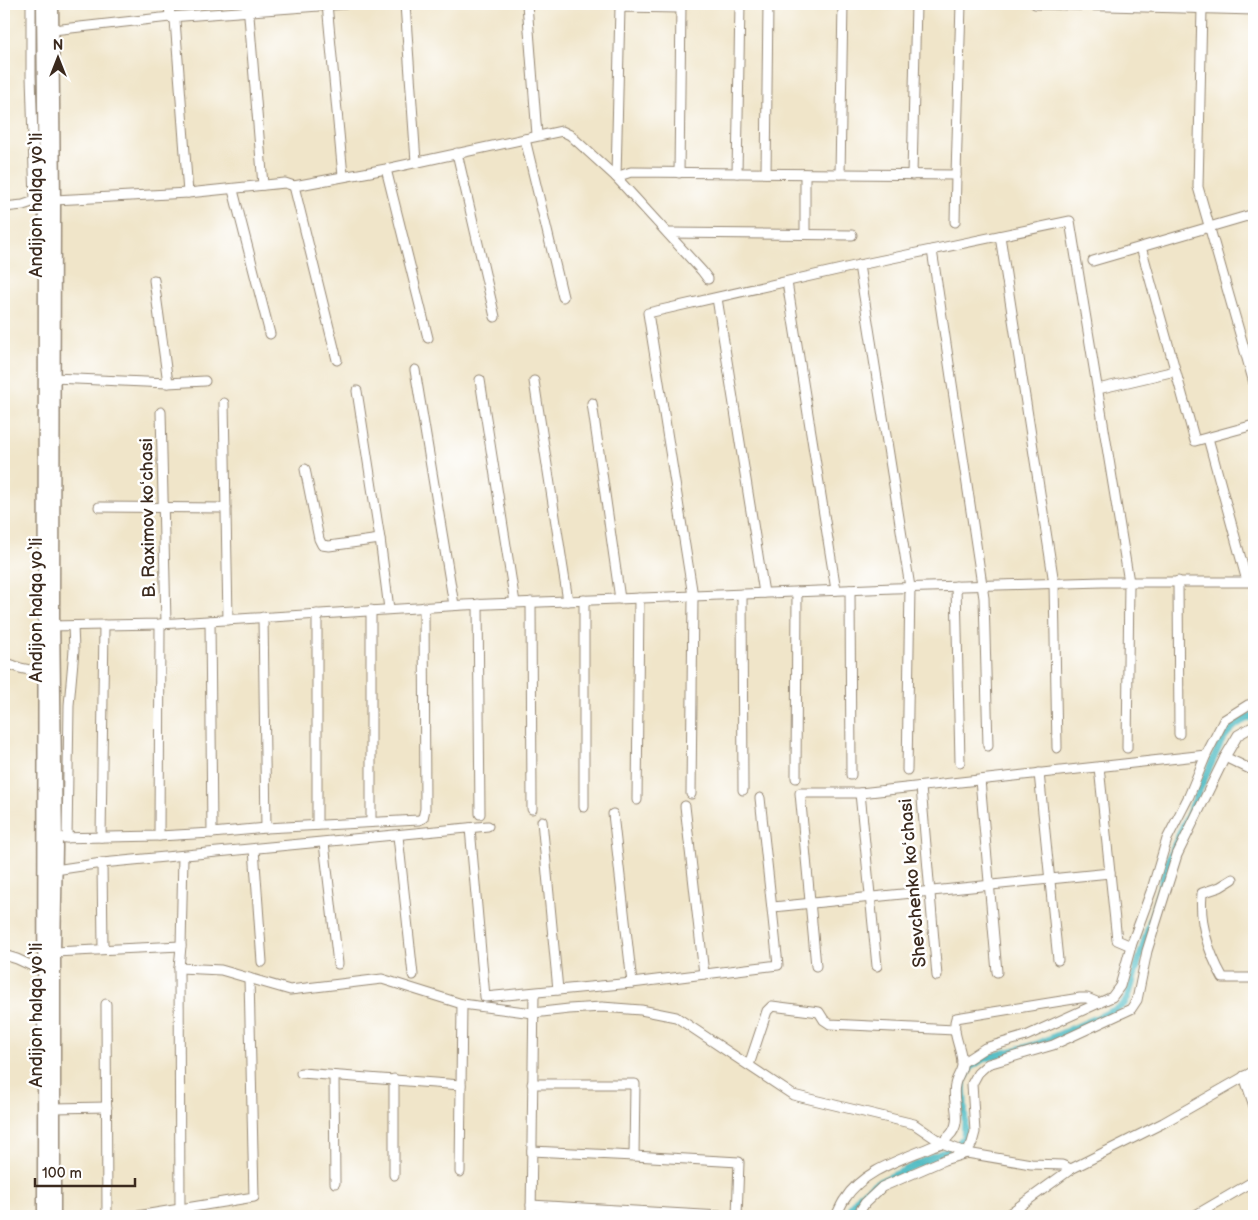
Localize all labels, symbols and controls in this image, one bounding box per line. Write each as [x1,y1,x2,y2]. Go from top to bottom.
north arrow [32,32,82,82]
text: N [53,37,63,54]
street label: Andijon halqa yo‘li [26,132,47,278]
street label: B. Raximov koʻchasi [136,438,160,598]
street label: Andijon halqa yo‘li [26,537,47,683]
street label: Shevchenko koʻchasi [895,798,931,968]
street label: Andijon halqa yo‘li [26,942,47,1088]
scale bar [35,1155,135,1187]
text: 100 m [42,1164,82,1183]

